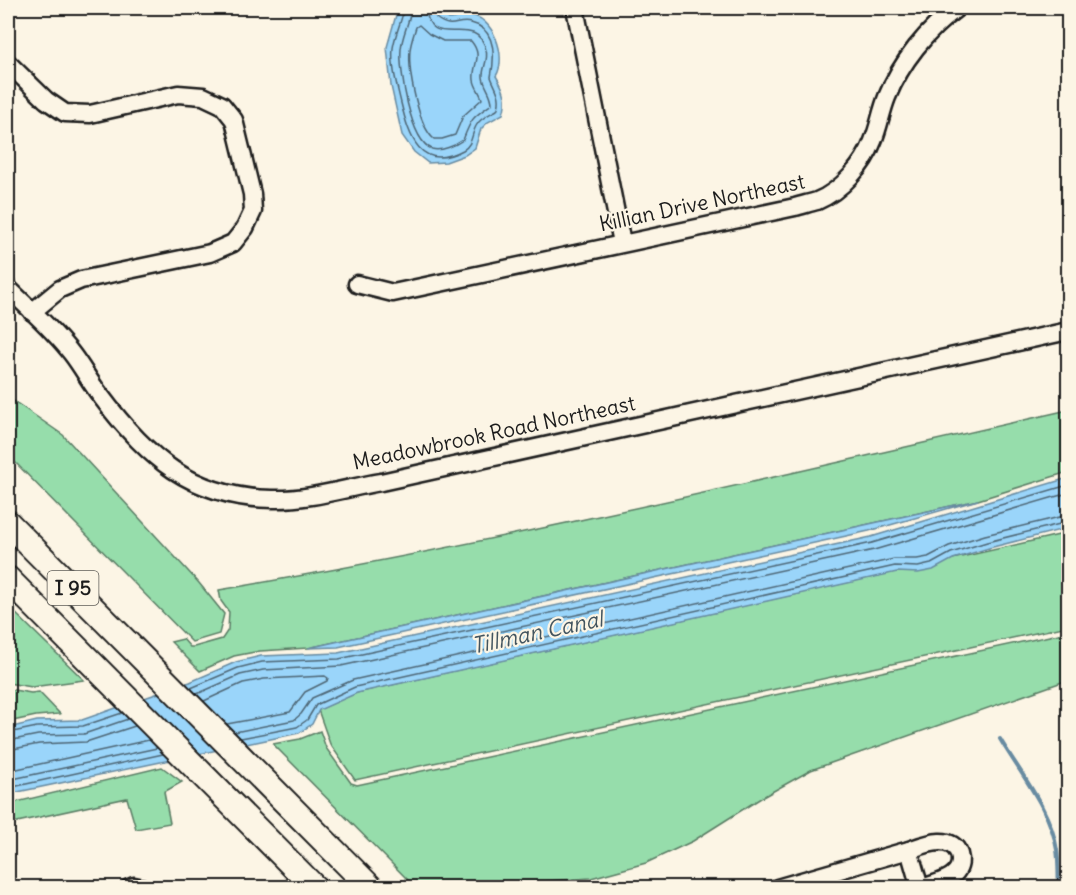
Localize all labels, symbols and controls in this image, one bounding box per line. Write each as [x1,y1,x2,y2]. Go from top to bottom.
street label: Killian Drive Northeast [597,168,807,237]
street label: Meadowbrook Road Northeast [350,389,638,476]
road number: I 95 [48,571,98,605]
water label: Tillman Canal [469,604,608,660]

